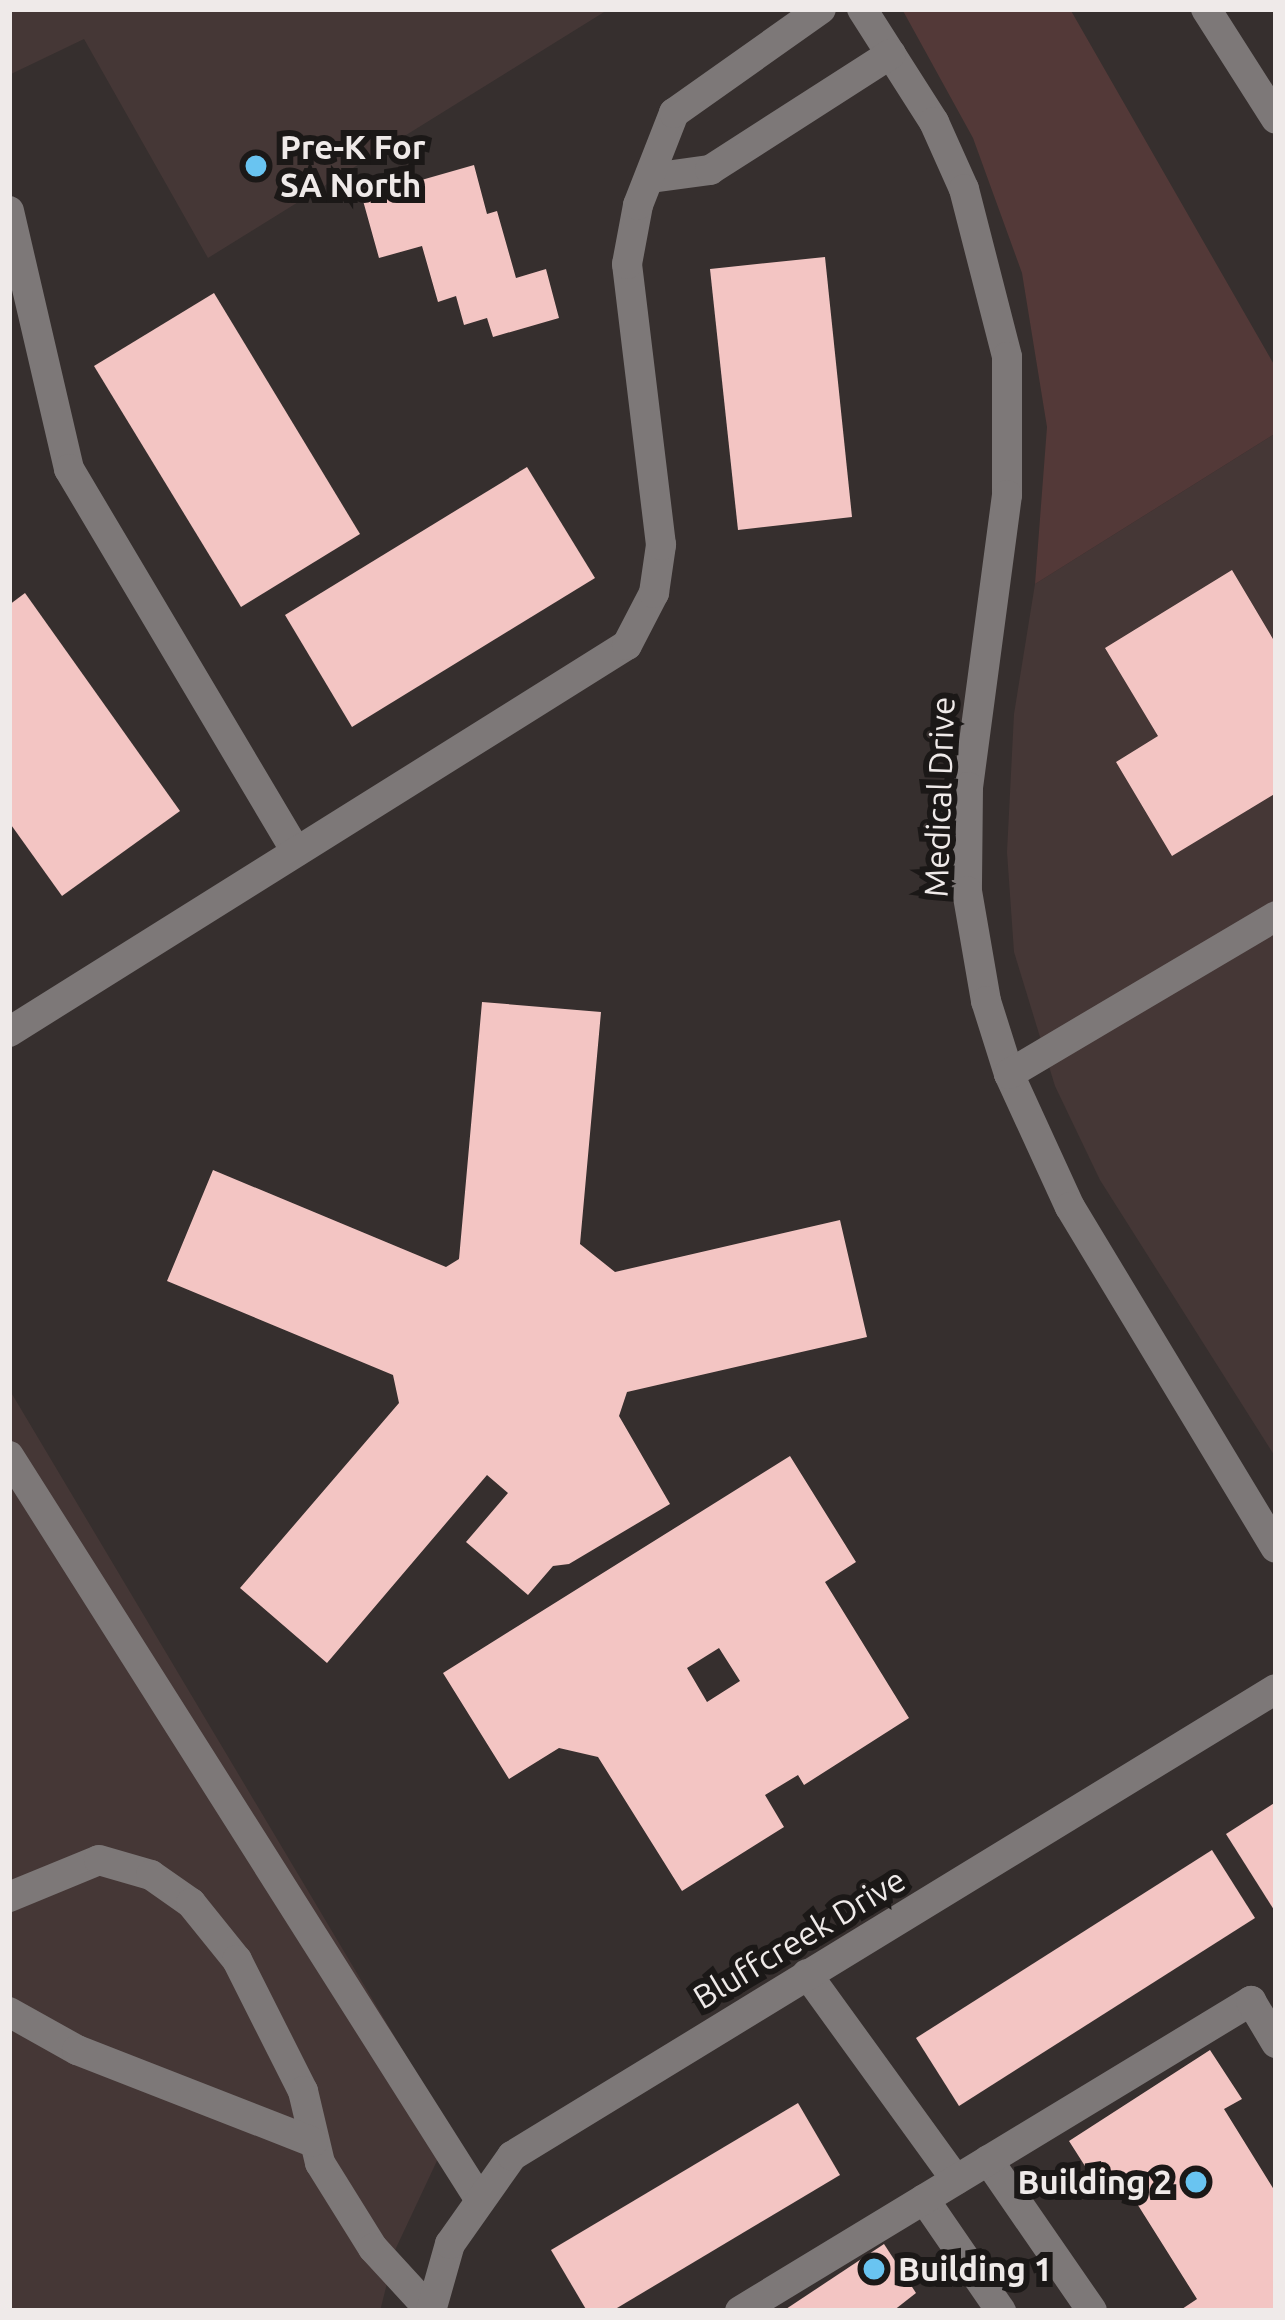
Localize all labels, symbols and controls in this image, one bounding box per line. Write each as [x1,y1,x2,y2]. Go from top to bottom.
place label: Pre-K For SA North [280,127,425,205]
marker: Pre-K For SA North [243,153,269,179]
street label: Medical Drive [916,696,962,898]
street label: Bluffcreek Drive [686,1859,912,2017]
place label: Building 2 [1018,2162,1172,2202]
marker: Building 2 [1183,2169,1209,2195]
place label: Building 1 [898,2249,1052,2289]
marker: Building 1 [861,2256,887,2282]

